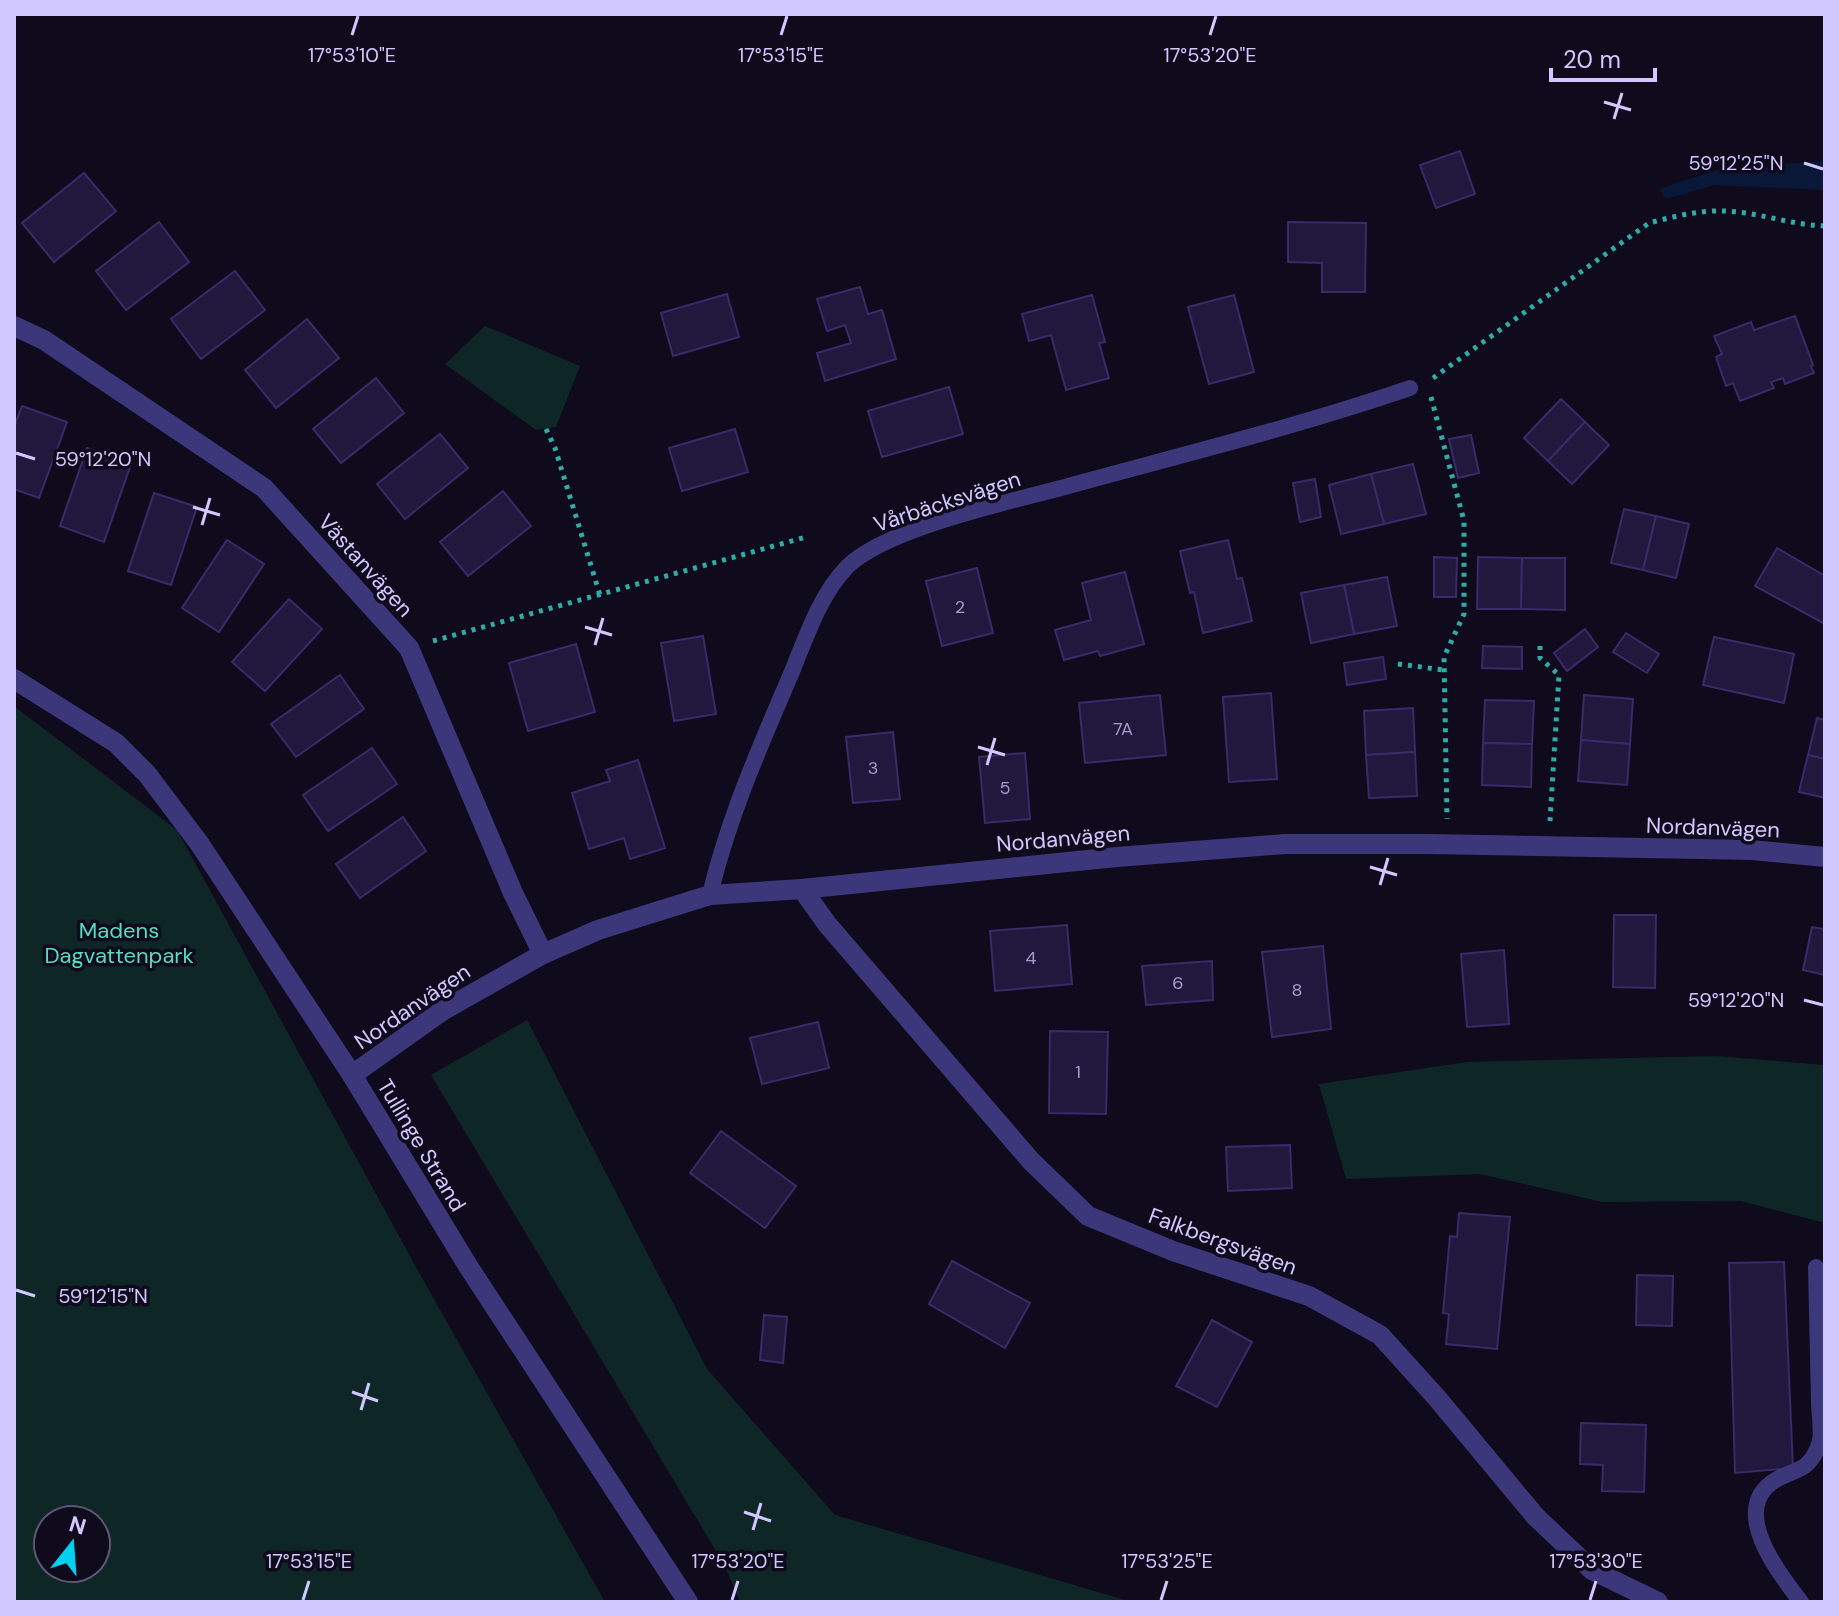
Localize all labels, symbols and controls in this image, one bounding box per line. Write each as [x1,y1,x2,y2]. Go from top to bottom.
scale bar [1551,32,1655,82]
text: 17°53'10"E [308,42,396,68]
text: 17°53'15"E [738,42,824,68]
text: 17°53'20"E [1163,42,1257,68]
text: 20 m [1563,44,1621,75]
text: 59°12'25"N [1689,150,1784,176]
text: 59°12'20"N [55,446,151,472]
street label: Vårbäcksvägen [870,464,1024,539]
street label: Västanvägen [312,508,420,623]
house number: 2 [955,595,965,619]
house number: 7A [1113,717,1133,741]
house number: 3 [868,756,878,780]
house number: 5 [1000,776,1010,800]
street label: Nordanvägen [1645,811,1781,844]
street label: Nordanvägen [995,818,1131,859]
park label: Madens Dagvattenpark [44,916,194,970]
house number: 4 [1026,946,1037,970]
street label: Nordanvägen [349,957,476,1056]
house number: 6 [1172,971,1184,995]
house number: 8 [1292,978,1302,1002]
text: 59°12'20"N [1688,987,1784,1013]
house number: 1 [1075,1060,1081,1084]
street label: Tullinge Strand [371,1074,473,1217]
street label: Falkbergsvägen [1145,1201,1301,1282]
text: 59°12'15"N [58,1283,148,1309]
north arrow [32,1504,112,1584]
text: N [66,1509,90,1542]
text: 17°53'15"E [266,1548,352,1574]
text: 17°53'20"E [691,1548,785,1574]
text: 17°53'25"E [1121,1548,1213,1574]
text: 17°53'30"E [1549,1548,1643,1574]

